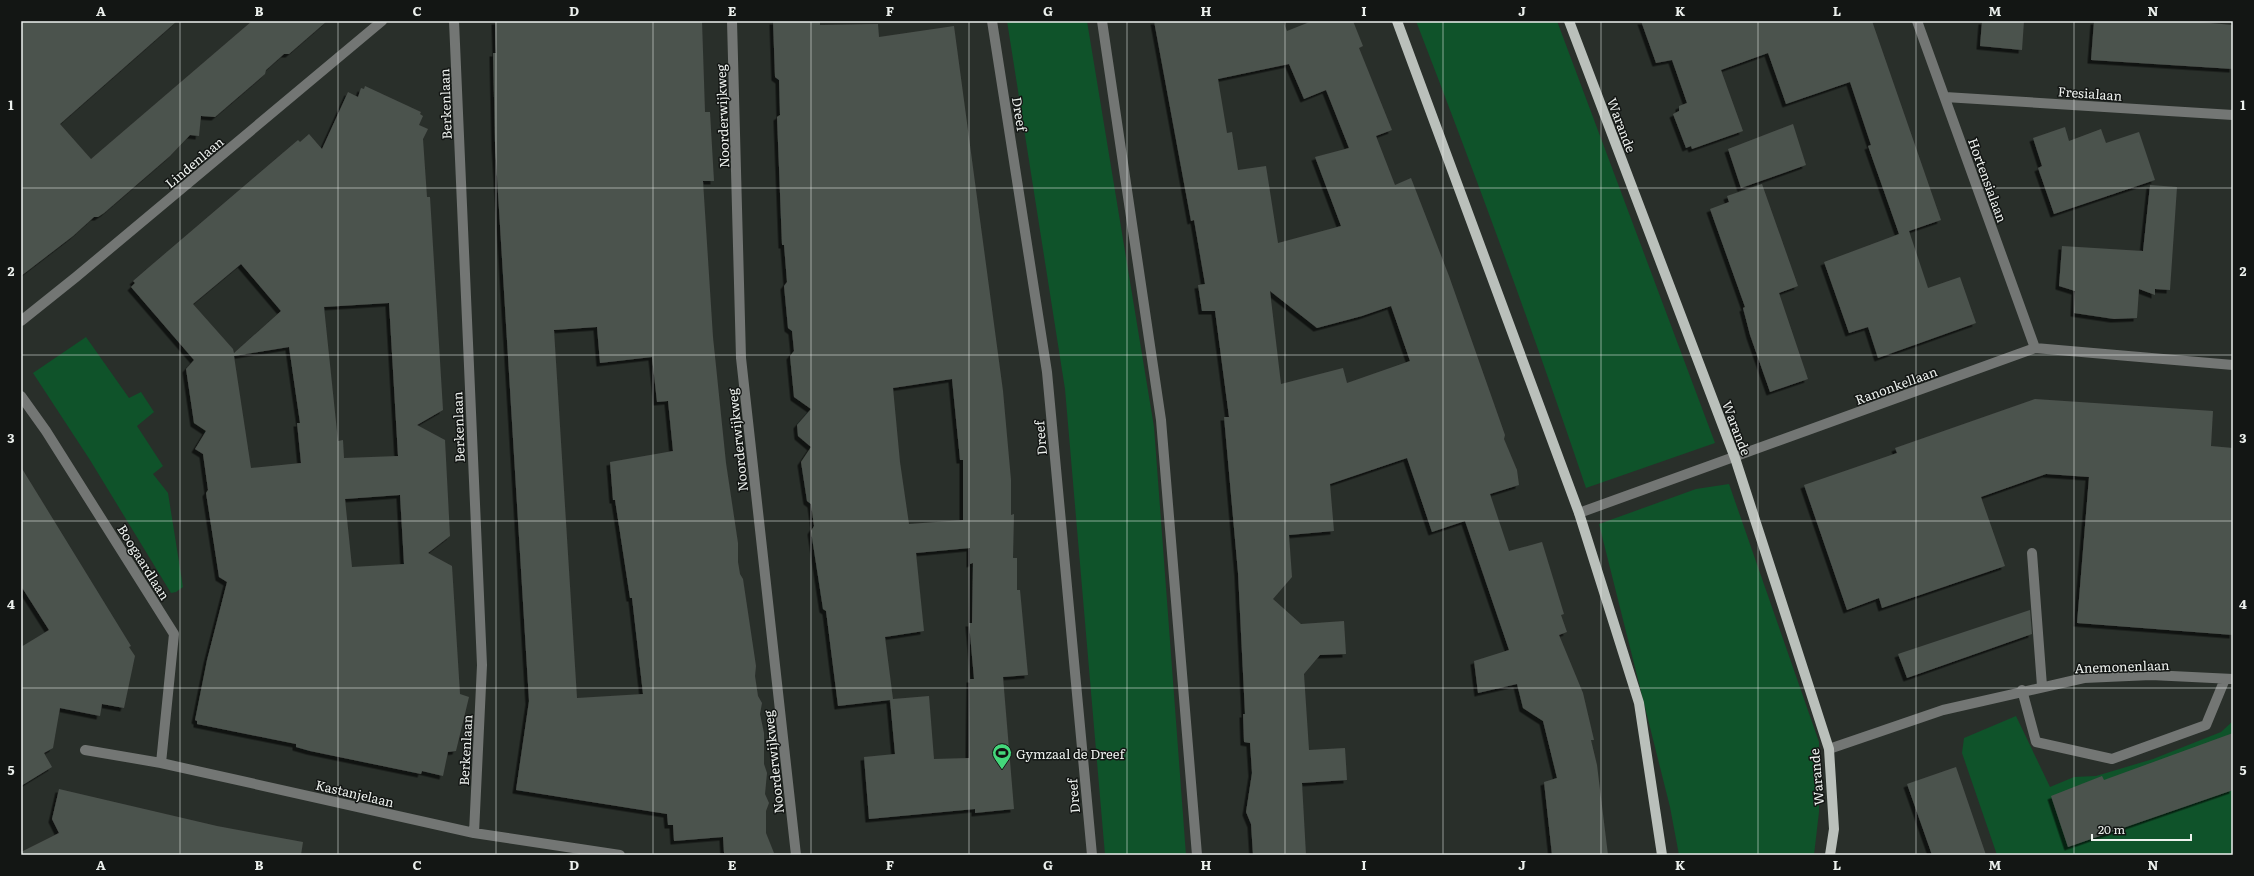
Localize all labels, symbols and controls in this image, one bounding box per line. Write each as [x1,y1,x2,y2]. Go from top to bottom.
text: A [96,1,106,20]
text: B [255,1,264,20]
text: C [412,1,422,20]
text: D [569,1,579,20]
text: E [728,1,737,20]
text: F [886,1,894,20]
text: G [1043,1,1053,20]
text: H [1201,1,1212,20]
text: I [1361,1,1367,20]
text: J [1518,1,1526,20]
text: K [1675,1,1686,20]
text: L [1833,1,1841,20]
text: M [1989,1,2002,20]
text: N [2148,1,2159,20]
street label: Noorderwijkweg [711,63,733,168]
street label: Berkenlaan [434,68,456,140]
street label: Fresialaan [2057,81,2123,105]
text: 1 [8,95,14,114]
street label: Dreef [1008,95,1032,133]
street label: Warande [1603,95,1641,155]
text: 1 [2240,95,2246,114]
street label: Lindenlaan [161,132,228,192]
street label: Hortensialaan [1964,135,2012,225]
text: 2 [8,261,15,280]
text: 2 [2240,261,2247,280]
street label: Ranonkellaan [1852,361,1940,409]
street label: Noorderwijkweg [722,387,752,493]
street label: Berkenlaan [447,391,469,463]
street label: Warande [1718,398,1756,458]
street label: Dreef [1029,419,1051,456]
text: 3 [7,428,15,447]
text: 3 [2239,428,2247,447]
street label: Boogaardlaan [113,521,175,604]
text: 4 [7,594,15,613]
text: 4 [2239,594,2247,613]
street label: Anemonenlaan [2074,655,2170,677]
street label: Noorderwijkweg [758,709,788,815]
street label: Berkenlaan [454,714,476,786]
sports icon: Gymzaal de Dreef [991,742,1013,770]
place label: Gymzaal de Dreef [1016,744,1126,763]
street label: Warande [1804,748,1828,806]
text: 5 [7,760,15,779]
text: 5 [2239,760,2247,779]
street label: Kastanjelaan [314,775,397,811]
street label: Dreef [1062,777,1084,814]
scale bar [2092,816,2191,842]
text: 20 m [2098,820,2125,838]
text: A [96,855,106,874]
text: B [255,855,264,874]
text: C [412,855,422,874]
text: D [569,855,579,874]
text: E [728,855,737,874]
text: F [886,855,894,874]
text: G [1043,855,1053,874]
text: H [1201,855,1212,874]
text: I [1361,855,1367,874]
text: J [1518,855,1526,874]
text: K [1675,855,1686,874]
text: L [1833,855,1841,874]
text: M [1989,855,2002,874]
text: N [2148,855,2159,874]

